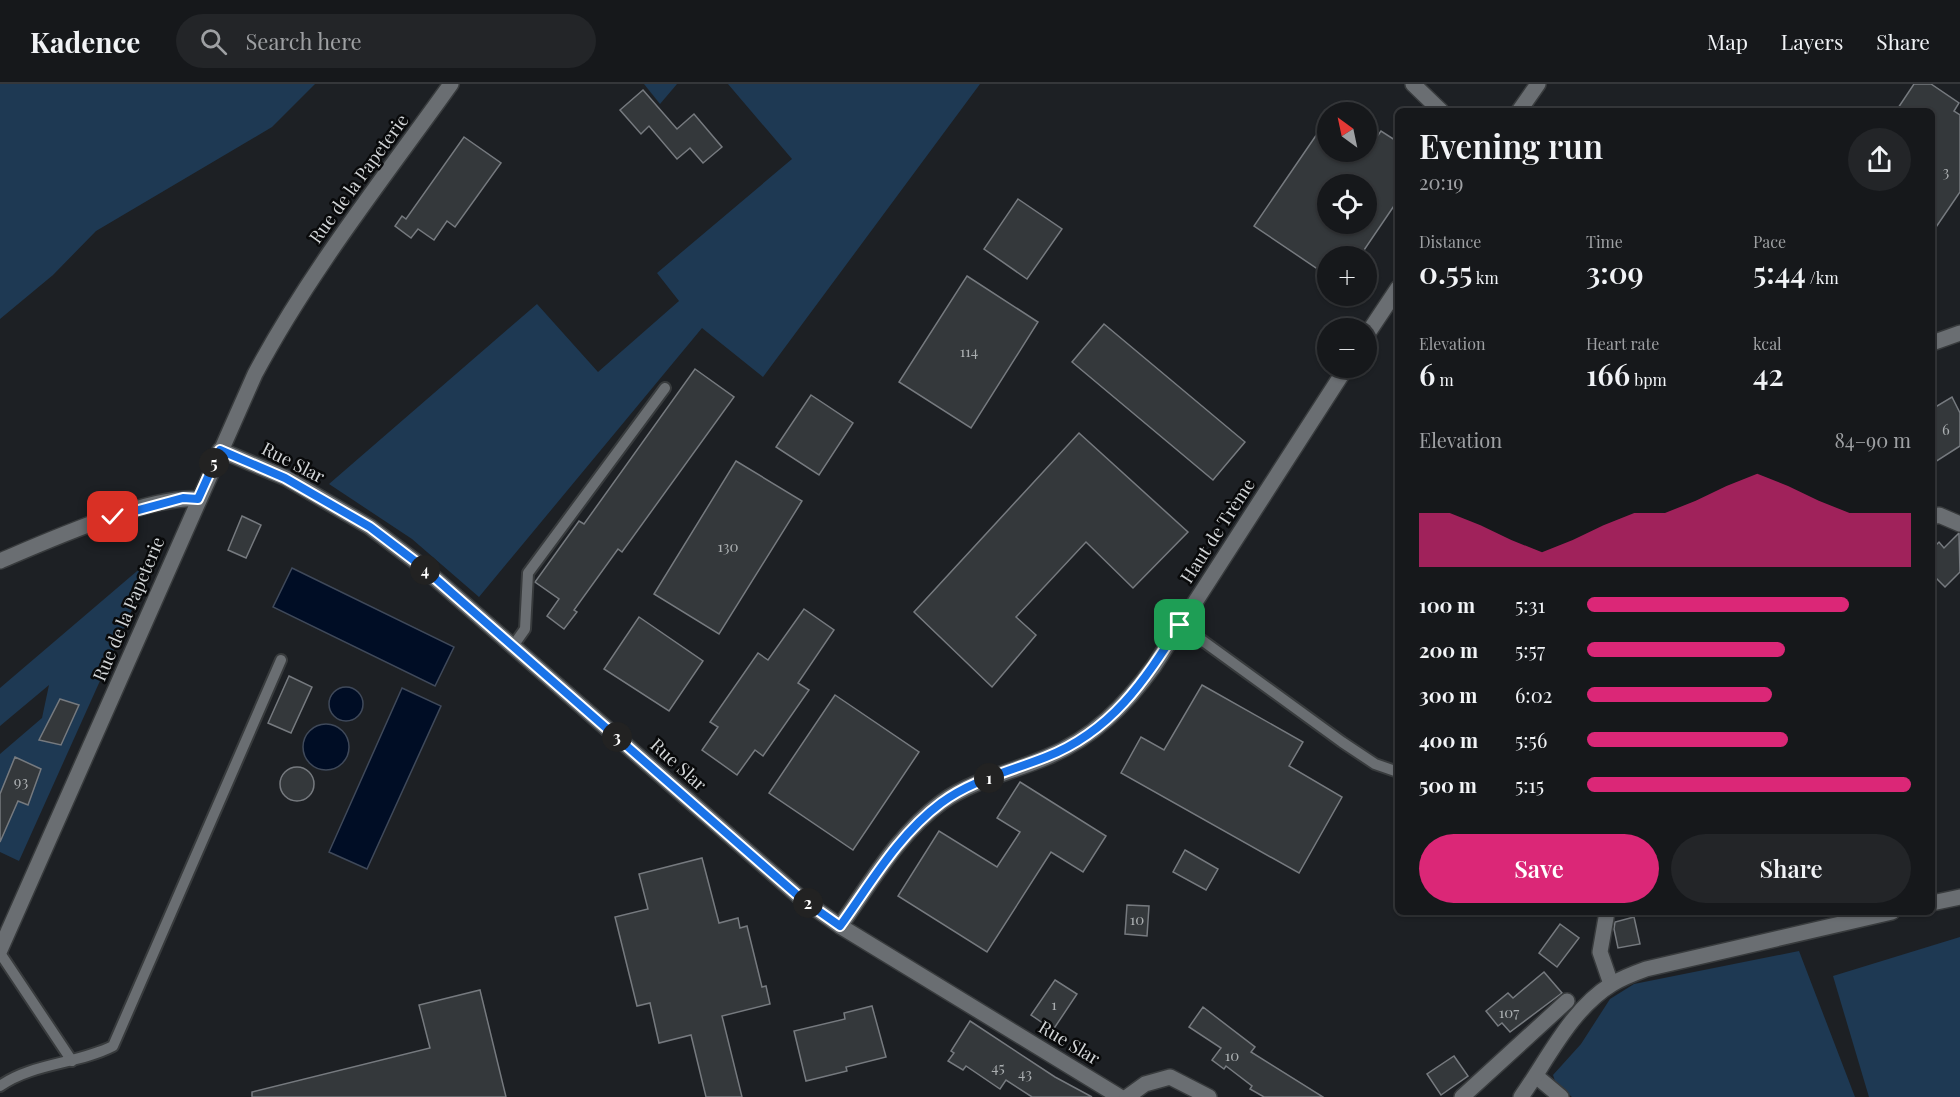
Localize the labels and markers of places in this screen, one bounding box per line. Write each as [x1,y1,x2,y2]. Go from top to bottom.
pin: 5 [199,448,229,478]
pin [87,491,138,542]
pin: 4 [410,555,440,585]
pin [1154,599,1205,650]
pin: 3 [602,722,632,752]
pin: 1 [974,763,1004,793]
pin: 2 [793,888,823,918]

